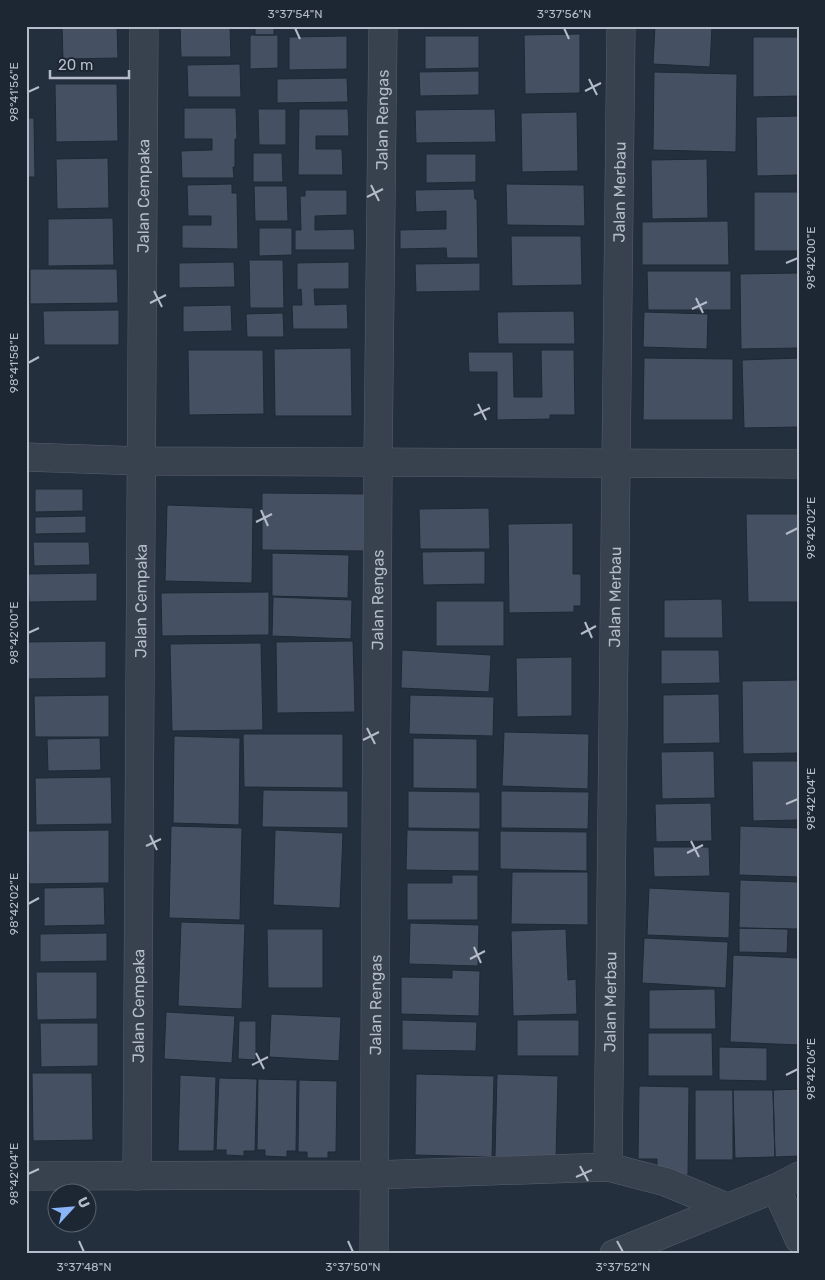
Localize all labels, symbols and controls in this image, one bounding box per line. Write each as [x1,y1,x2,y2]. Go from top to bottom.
text: 3°37'54"N [268,7,323,21]
text: 3°37'56"N [537,7,591,21]
scale bar [50,48,129,80]
text: 20 m [58,56,93,74]
text: 98°41'56"E [7,62,21,122]
street label: Jalan Rengas [372,69,392,171]
street label: Jalan Cempaka [133,139,153,253]
street label: Jalan Merbau [609,141,629,243]
text: 98°42'00"E [804,226,818,290]
text: 98°41'58"E [7,333,21,393]
text: 98°42'02"E [804,497,818,559]
street label: Jalan Cempaka [131,544,150,658]
street label: Jalan Merbau [604,546,625,648]
street label: Jalan Rengas [368,549,387,651]
text: 98°42'00"E [7,601,21,665]
text: 98°42'04"E [804,768,818,830]
text: 98°42'02"E [7,873,21,935]
street label: Jalan Cempaka [128,949,148,1063]
street label: Jalan Merbau [600,951,620,1053]
street label: Jalan Rengas [366,954,385,1056]
text: 98°42'06"E [804,1038,818,1100]
text: 98°42'04"E [7,1143,21,1205]
north arrow [48,1182,98,1232]
text: U [73,1194,93,1211]
text: 3°37'48"N [56,1260,112,1274]
text: 3°37'50"N [325,1260,381,1274]
text: 3°37'52"N [596,1260,650,1274]

